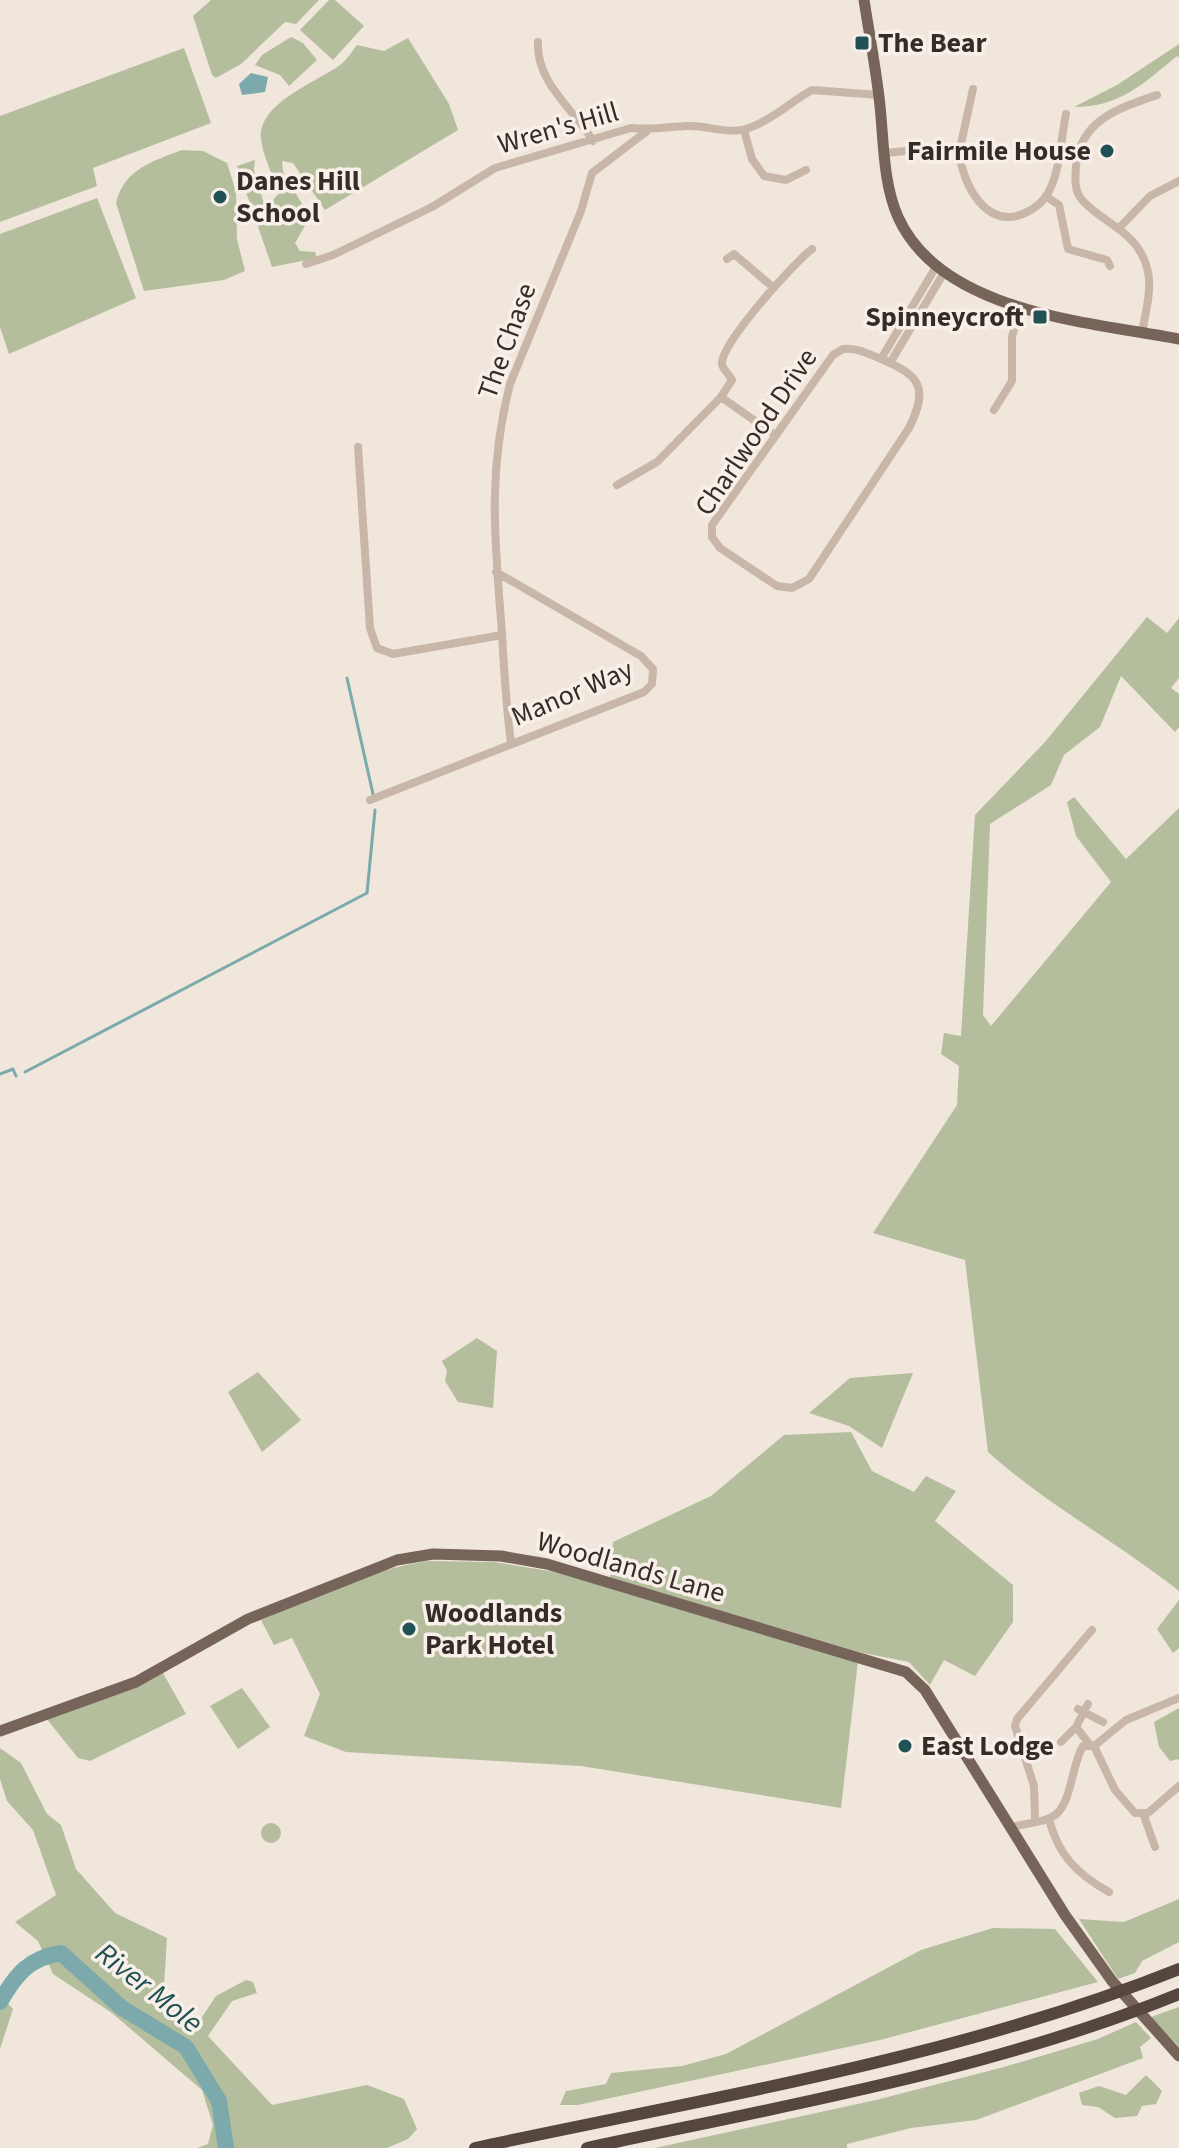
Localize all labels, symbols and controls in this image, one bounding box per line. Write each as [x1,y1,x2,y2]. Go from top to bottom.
place label: The Bear [878,23,988,63]
marker: The Bear [853,34,871,52]
street label: Wren's Hill [493,92,623,164]
place label: Fairmile House [907,131,1091,171]
marker: Fairmile House [1098,142,1116,160]
place label: Danes Hill School [236,161,360,233]
marker: Danes Hill School [211,188,229,206]
street label: The Chase [468,277,546,405]
place label: Spinneycroft [865,297,1024,337]
marker: Spinneycroft [1031,308,1049,326]
street label: Charlwood Drive [685,340,827,524]
street label: Manor Way [505,649,639,737]
street label: Woodlands Lane [532,1521,730,1613]
place label: Woodlands Park Hotel [425,1593,562,1665]
marker: Woodlands Park Hotel [400,1620,418,1638]
place label: East Lodge [921,1726,1054,1766]
marker: East Lodge [896,1737,914,1755]
water label: River Mole [86,1932,212,2044]

